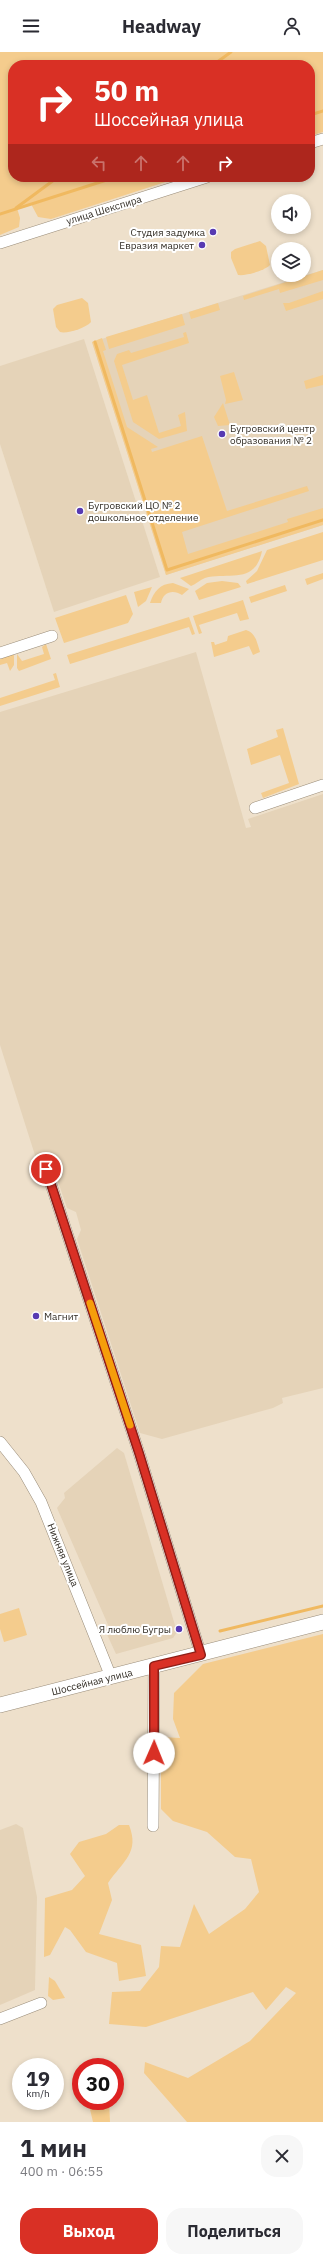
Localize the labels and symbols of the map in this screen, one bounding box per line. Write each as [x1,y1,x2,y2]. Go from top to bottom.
street label: улица Шекспира [65,192,144,228]
place label: Студия задумка [130,226,206,239]
marker: Студия задумка [208,227,218,237]
place label: Евразия маркет [119,239,194,252]
marker: Евразия маркет [197,240,207,250]
place label: Бугровский центр образования № 2 [230,422,315,447]
marker: Бугровский центр образования № 2 [217,429,227,439]
place label: Бугровский ЦО № 2 дошкольное отделение [88,499,199,524]
marker: Бугровский ЦО № 2 дошкольное отделение [75,506,85,516]
pin [29,1152,63,1186]
place label: Магнит [44,1310,79,1323]
marker: Магнит [31,1311,41,1321]
street label: Нижняя улица [44,1521,82,1589]
place label: Я люблю Бугры [99,1623,171,1636]
marker: Я люблю Бугры [174,1624,184,1634]
street label: Шоссейная улица [50,1665,135,1698]
position arrow [133,1732,175,1774]
speed limit sign: 30 [72,2058,124,2110]

